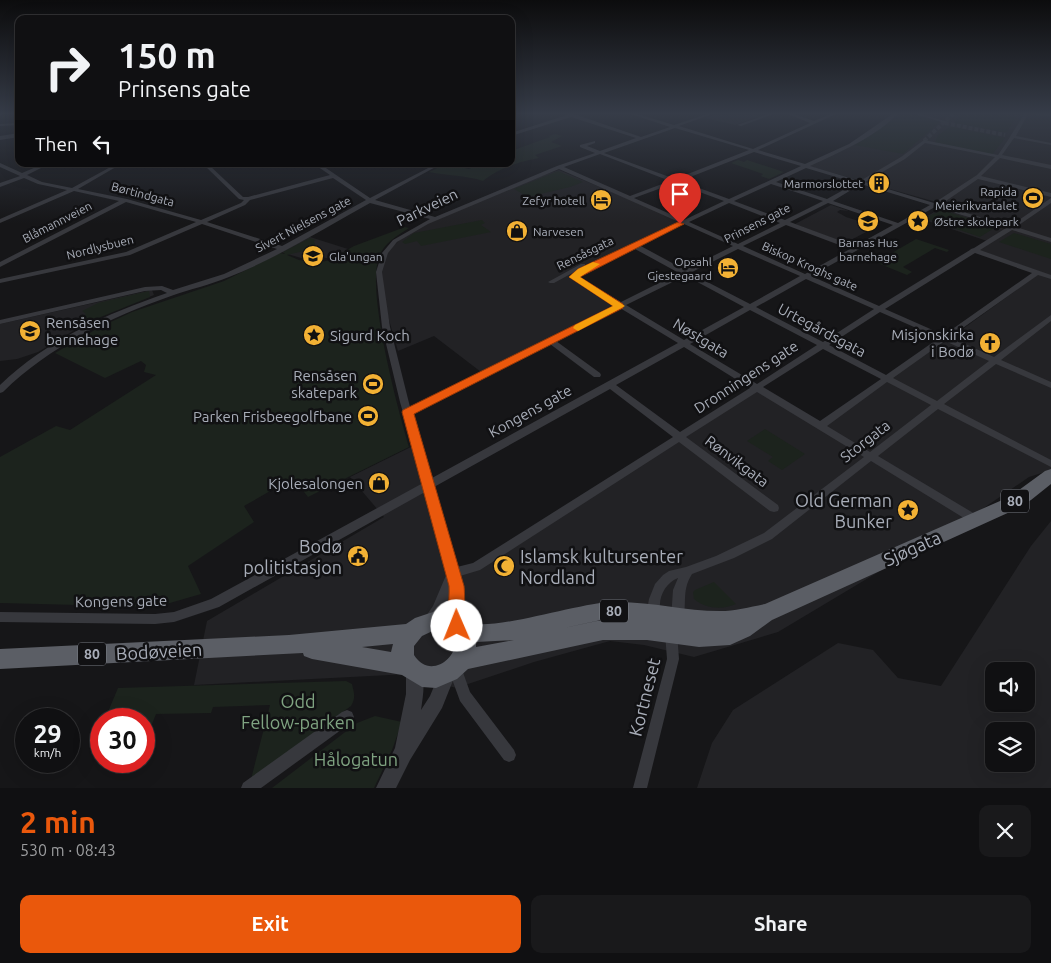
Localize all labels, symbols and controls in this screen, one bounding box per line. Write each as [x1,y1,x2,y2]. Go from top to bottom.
icon: right [35,35,100,100]
text: 150 m [118,35,216,75]
text: Prinsens gate [118,76,251,101]
icon: left [88,130,116,158]
text: Then [35,133,78,155]
building icon: Marmorslottet [867,171,891,195]
pin [659,173,701,224]
place label: Marmorslottet [784,177,863,190]
street label: Børtindgata [110,179,176,209]
icon: arrive [666,180,694,208]
street label: Parkveien [394,185,460,229]
place label: Rapida Meierikvartalet [935,185,1017,212]
sports icon: Rapida Meierikvartalet [1021,186,1045,210]
hotel icon: Zefyr hotell [589,188,613,212]
street label: Sivert Nielsens gate [253,193,353,255]
place label: Zefyr hotell [522,194,585,207]
street label: Blåmannveien [20,199,94,245]
street label: Prinsens gate [722,201,792,245]
school or university icon: Barnas Hus barnehage [856,209,880,233]
place icon: Østre skolepark [906,209,930,233]
place label: Østre skolepark [934,215,1019,228]
shop icon: Narvesen [505,219,529,243]
place label: Narvesen [533,225,584,238]
street label: Nordlysbuen [65,232,135,262]
street label: Rensåsgata [555,234,615,272]
place label: Barnas Hus barnehage [838,236,898,263]
street label: Biskop Kroghs gate [760,239,860,293]
school or university icon: Gla'ungan [301,244,325,268]
place label: Gla'ungan [329,250,383,263]
place label: Opsahl Gjestegaard [647,255,712,282]
hotel icon: Opsahl Gjestegaard [716,256,740,280]
street label: Urtegårdsgata [775,300,869,360]
place label: Rensåsen barnehage [46,314,118,348]
street label: Nøstgata [670,315,732,361]
school or university icon: Rensåsen barnehage [18,319,42,343]
place icon: Sigurd Koch [302,323,326,347]
place label: Misjonskirka i Bodø [891,326,974,360]
place label: Sigurd Koch [330,327,410,344]
church icon: Misjonskirka i Bodø [978,331,1002,355]
street label: Dronningens gate [691,337,801,417]
place label: Rensåsen skatepark [291,367,357,401]
sports icon: Rensåsen skatepark [361,372,385,396]
street label: Kongens gate [486,381,574,441]
sports icon: Parken Frisbeegolfbane [356,404,380,428]
place label: Parken Frisbeegolfbane [193,408,352,425]
street label: Storgata [837,416,893,466]
street label: Rønvikgata [702,432,772,490]
shop icon: Kjolesalongen [367,471,391,495]
place label: Kjolesalongen [268,475,363,492]
place label: Old German Bunker [795,490,892,531]
road number: 80 [1001,490,1029,512]
place icon: Old German Bunker [896,498,920,522]
street label: Sjøgata [880,527,944,569]
place label: Bodø politistasjon [243,536,342,577]
public building icon: Bodø politistasjon [346,544,370,568]
place label: Islamsk kultursenter Nordland [520,546,683,587]
mosque icon: Islamsk kultursenter Nordland [492,554,516,578]
street label: Kongens gate [75,592,167,610]
position arrow [430,599,482,651]
road number: 80 [600,600,628,622]
street label: Bodøveien [115,639,203,663]
road number: 80 [78,642,106,666]
street label: Kortneset [625,656,663,738]
map controls [985,662,1035,772]
button: sound [985,662,1035,712]
park label: Odd Fellow-parken [241,691,355,732]
speed limit sign: 30 [90,708,155,773]
text: 29 [33,720,62,748]
button: layers [985,722,1035,772]
text: km/h [34,746,61,759]
park label: Hålogatun [314,749,398,769]
text: 2 min [20,805,96,839]
button: close [979,805,1031,857]
text: 530 m · 08:43 [20,841,116,859]
button: Exit [20,895,521,953]
button: Share [531,895,1031,953]

